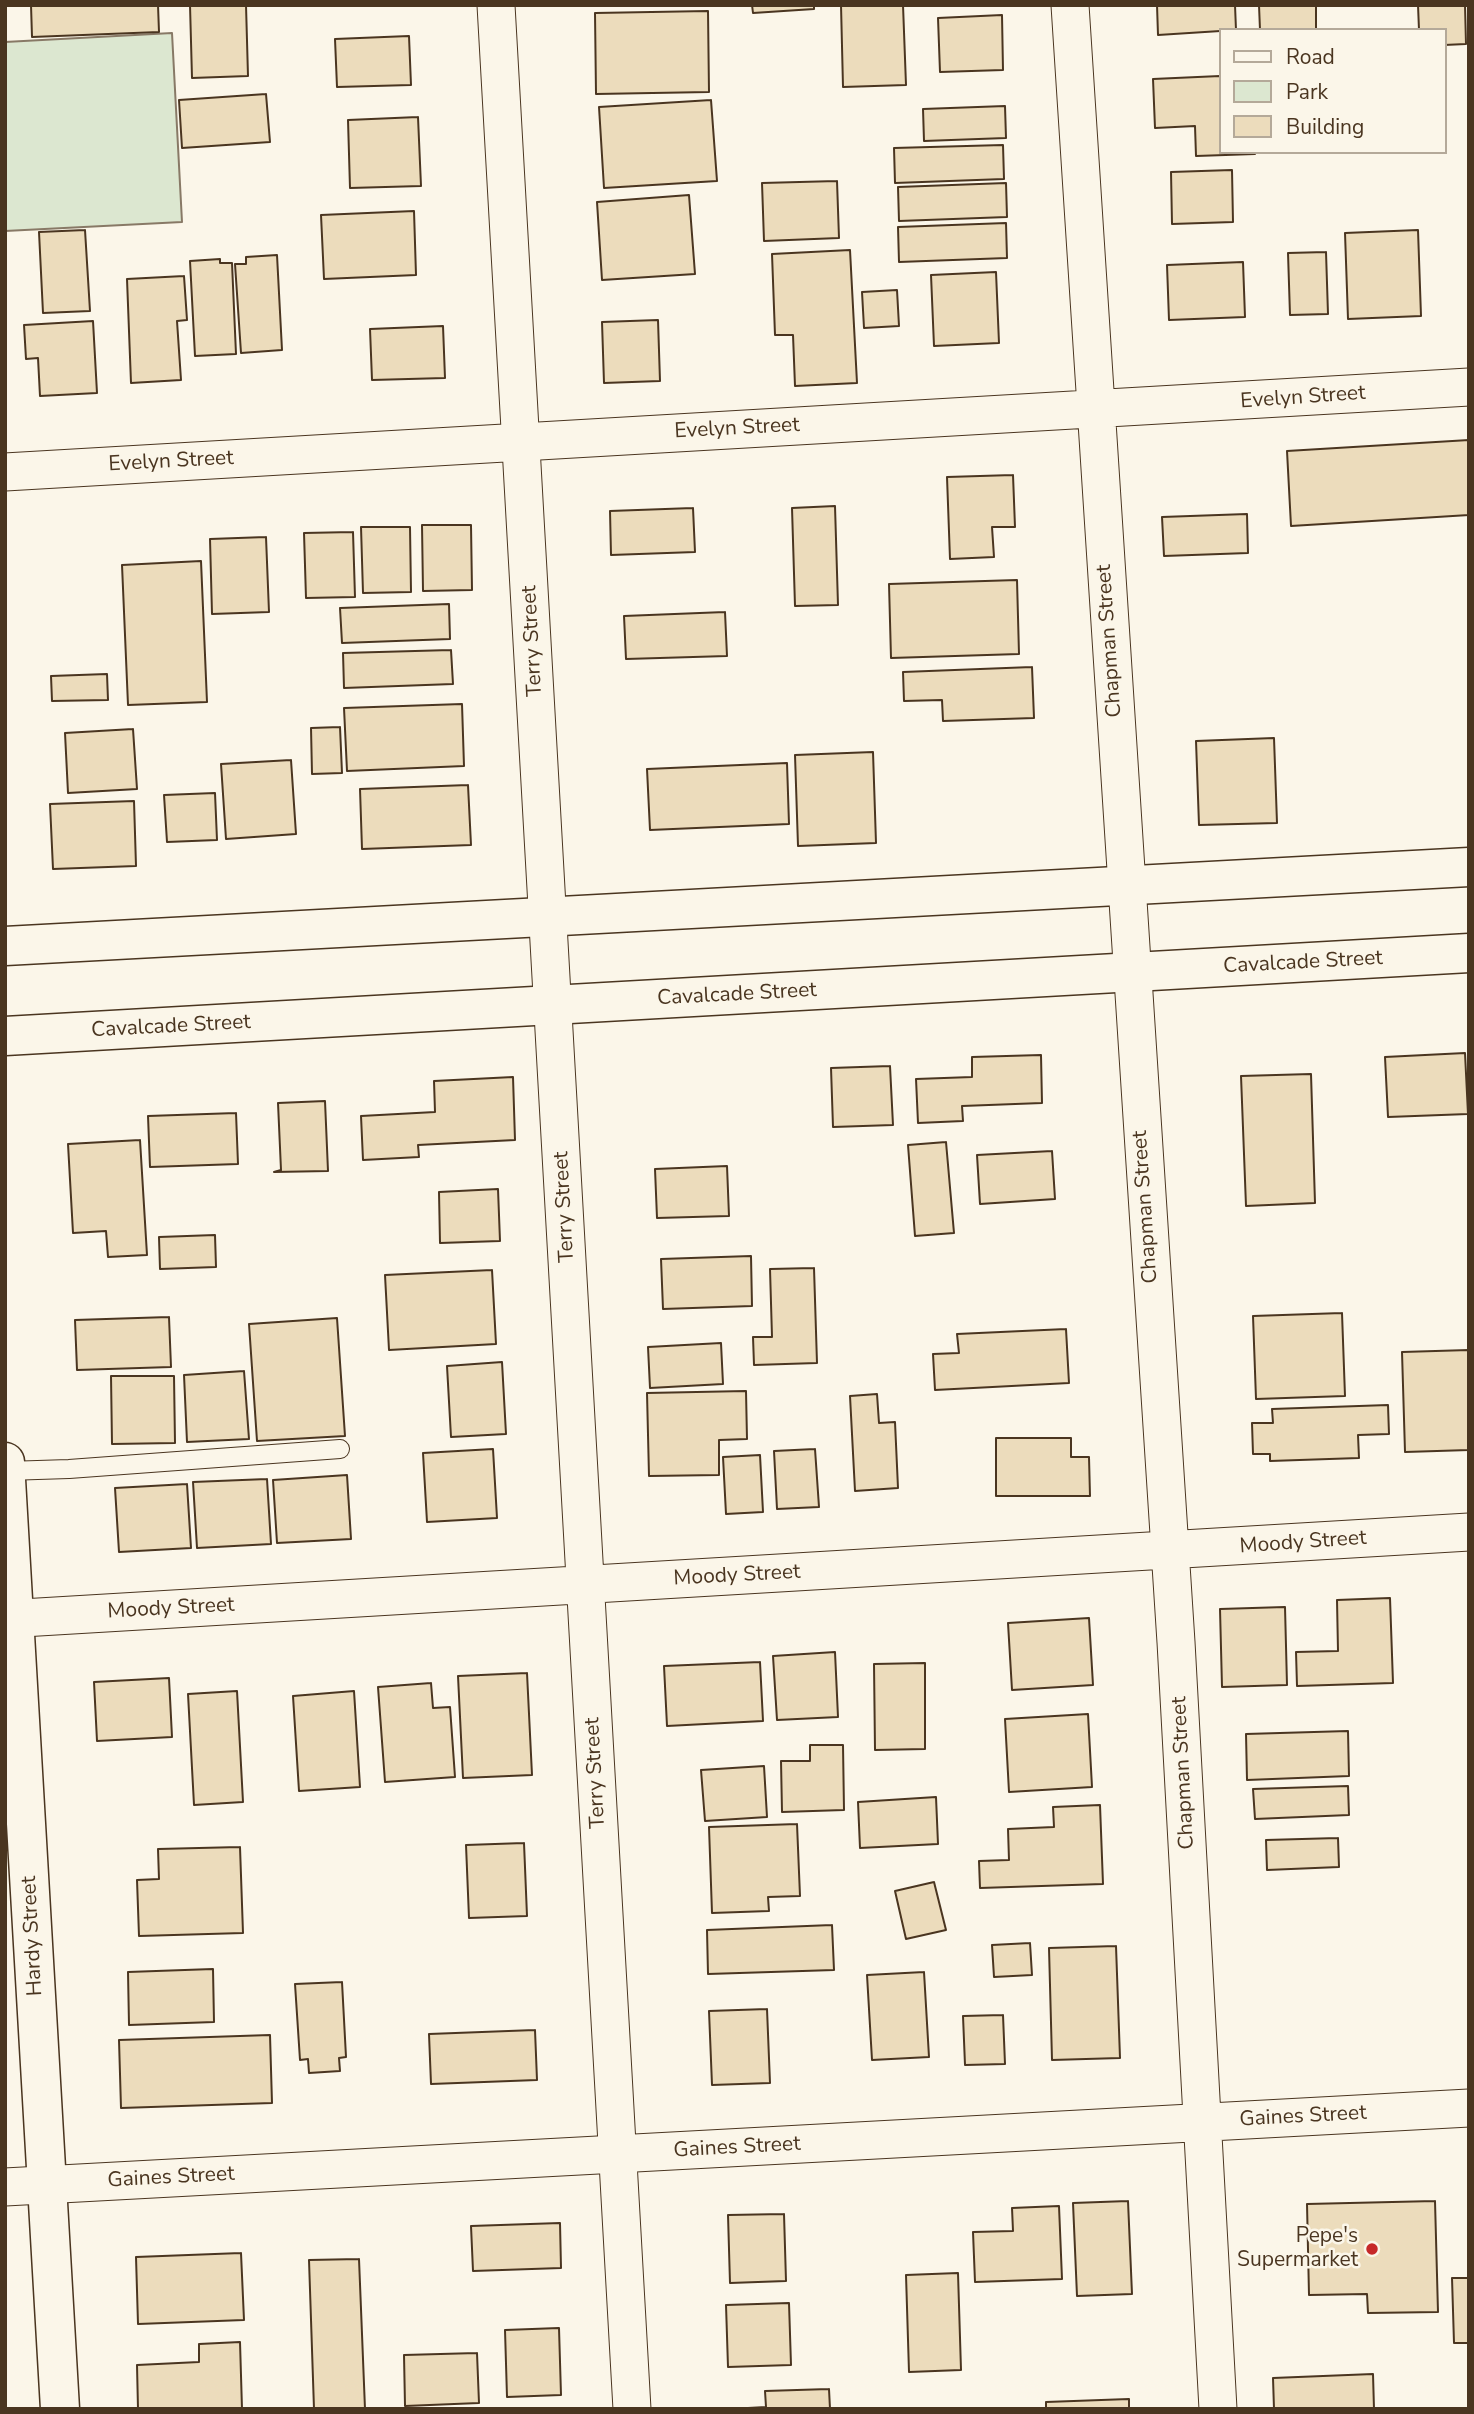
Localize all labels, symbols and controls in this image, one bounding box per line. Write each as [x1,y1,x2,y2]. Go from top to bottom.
legend [1218,28,1446,154]
text: Road [1286,43,1335,71]
text: Park [1286,78,1328,106]
text: Building [1286,113,1364,141]
street label: Evelyn Street [1240,381,1366,415]
street label: Evelyn Street [674,413,800,445]
street label: Evelyn Street [108,446,234,478]
street label: Chapman Street [1092,564,1128,718]
street label: Terry Street [518,585,548,697]
street label: Cavalcade Street [1223,946,1383,980]
street label: Cavalcade Street [657,978,817,1012]
street label: Cavalcade Street [91,1010,251,1044]
street label: Chapman Street [1128,1130,1164,1284]
street label: Terry Street [550,1151,580,1263]
street label: Moody Street [1239,1526,1367,1560]
street label: Moody Street [673,1560,801,1592]
street label: Moody Street [107,1593,235,1625]
street label: Chapman Street [1167,1696,1201,1850]
street label: Terry Street [581,1717,611,1829]
street label: Hardy Street [17,1875,49,1997]
street label: Gaines Street [1239,2101,1367,2133]
street label: Gaines Street [673,2132,801,2164]
street label: Gaines Street [107,2162,235,2194]
place label: Pepe's Supermarket [1237,2224,1358,2274]
marker: Pepe's Supermarket [1364,2241,1380,2257]

